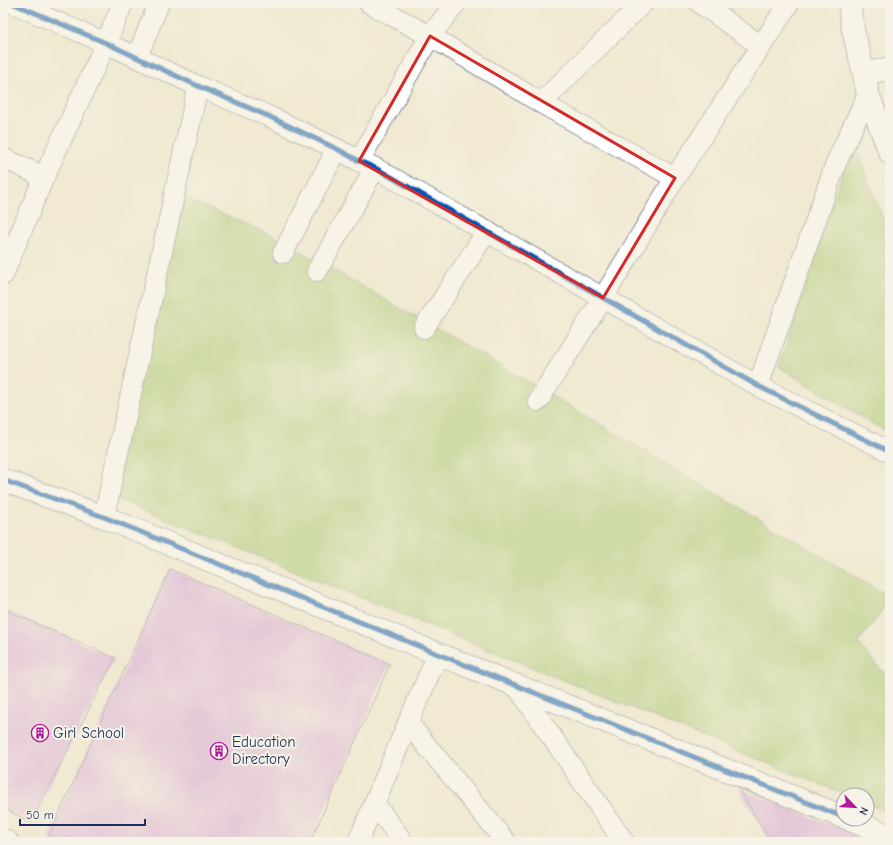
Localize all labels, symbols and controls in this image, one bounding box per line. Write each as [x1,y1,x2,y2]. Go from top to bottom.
building icon: Girl School [30,723,50,743]
place label: Girl School [53,724,124,742]
place label: Education Directory [232,733,296,768]
building icon: Education Directory [209,741,229,761]
north arrow [835,787,875,827]
scale bar [20,801,145,827]
text: N [856,805,871,817]
text: 50 m [26,808,54,822]

